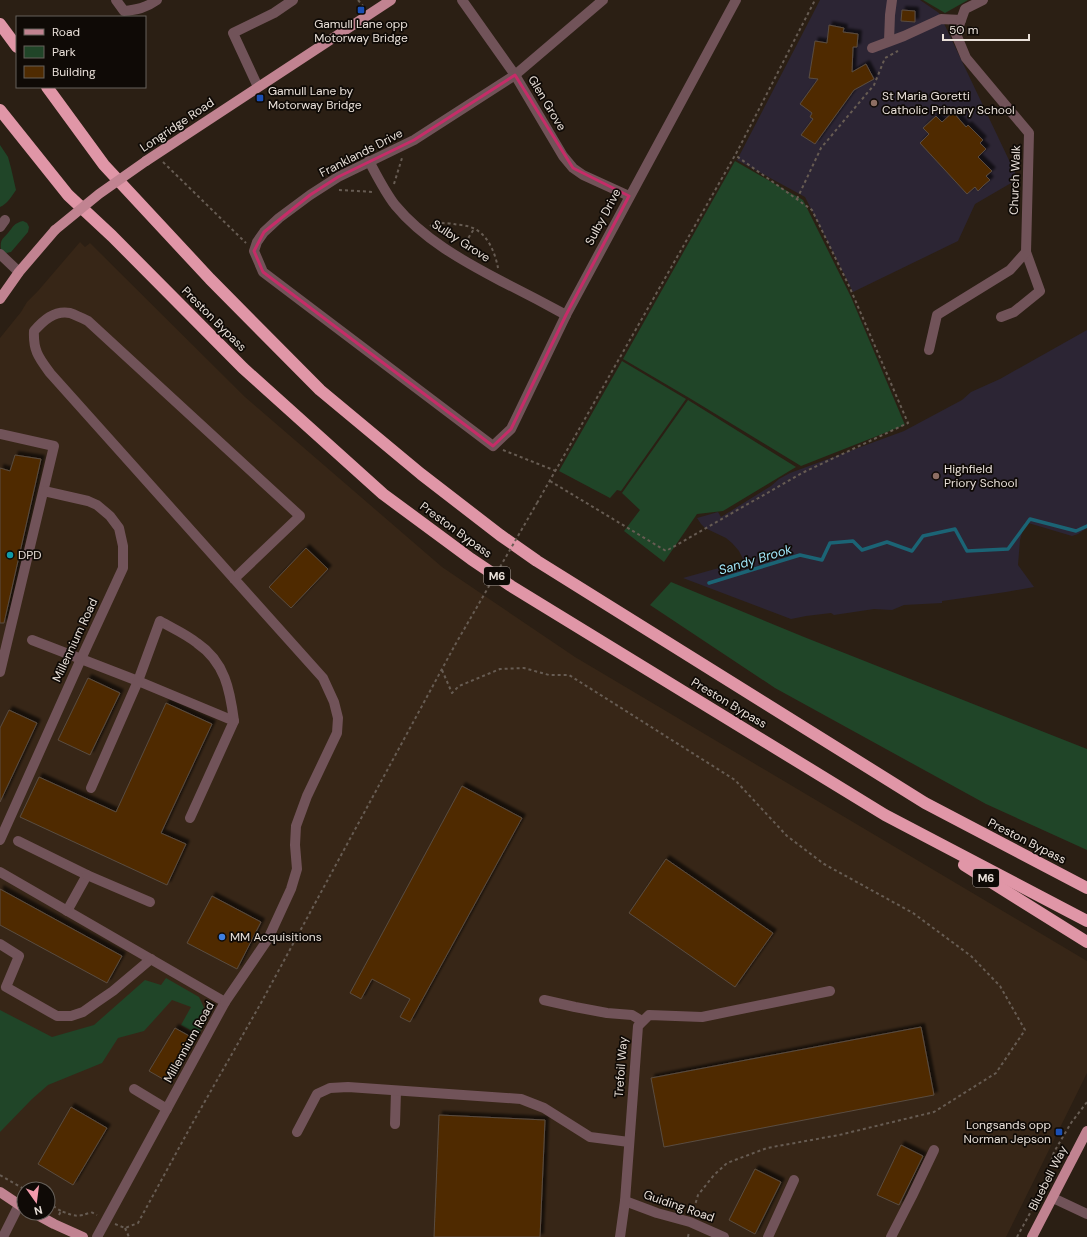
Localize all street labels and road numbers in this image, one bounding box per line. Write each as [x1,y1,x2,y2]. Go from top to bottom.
street label: Glen Grove [524,72,570,134]
street label: Longridge Road [137,94,217,156]
street label: Franklands Drive [317,125,406,181]
street label: Church Walk [1006,145,1024,215]
street label: Sulby Drive [581,186,625,248]
street label: Sulby Grove [429,216,493,266]
street label: Preston Bypass [178,283,250,355]
street label: Preston Bypass [417,498,495,562]
road number: M6 [484,567,510,585]
street label: Millennium Road [49,596,101,684]
street label: Preston Bypass [688,674,770,732]
street label: Preston Bypass [985,814,1069,868]
road number: M6 [973,869,999,887]
street label: Millennium Road [160,999,218,1085]
street label: Trefoil Way [611,1036,631,1098]
street label: Bluebell Way [1025,1143,1071,1213]
street label: Guiding Road [641,1186,717,1226]

